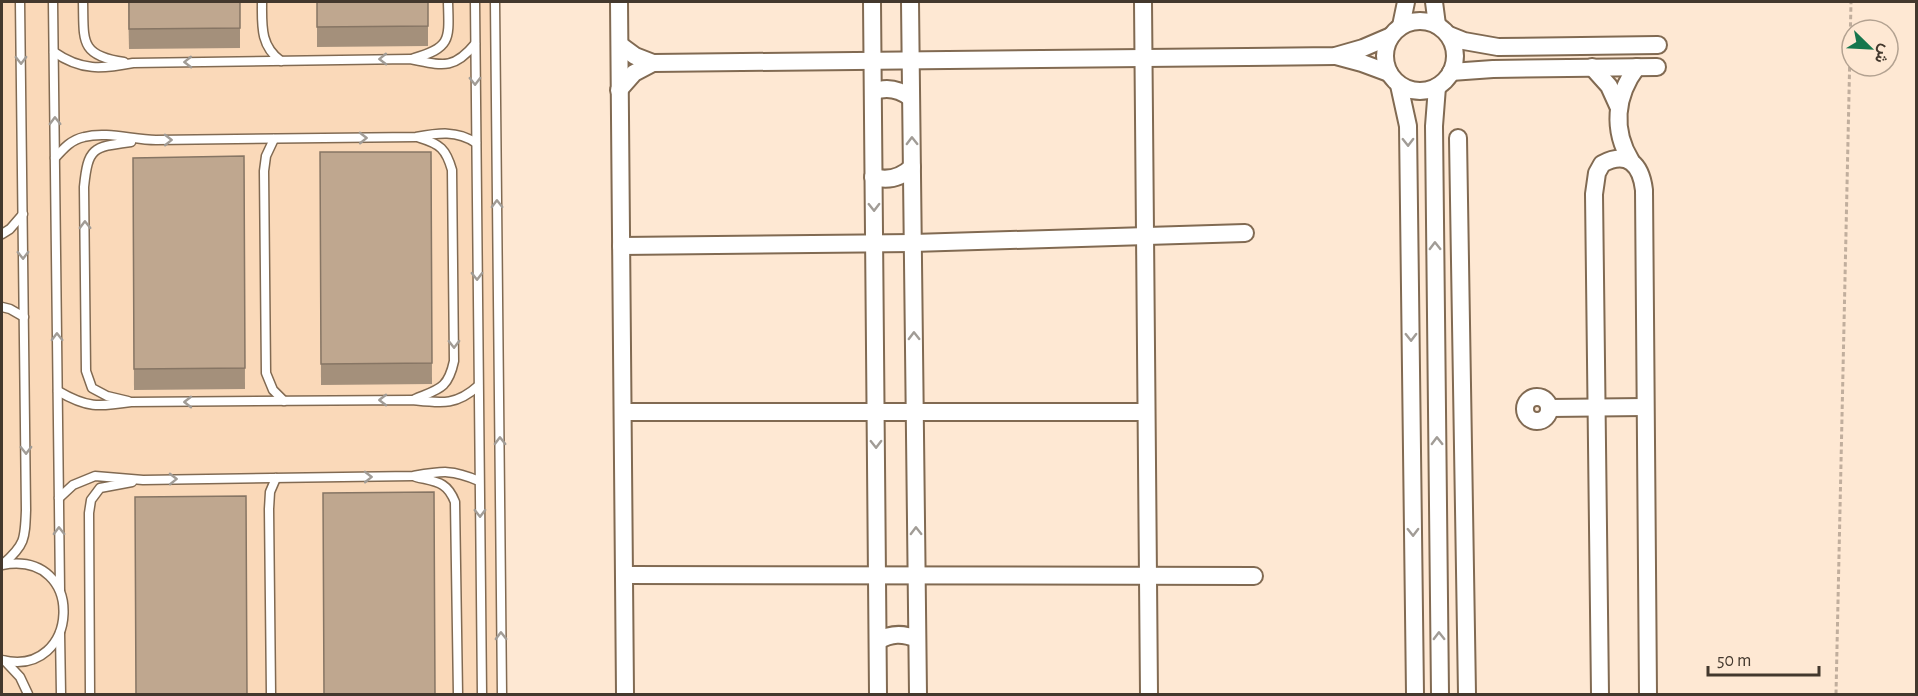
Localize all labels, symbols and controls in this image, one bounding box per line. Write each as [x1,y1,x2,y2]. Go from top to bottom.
north arrow [1840,18,1900,78]
text: ش [1871,41,1894,66]
one-way arrow [378,53,387,66]
one-way arrow [15,55,27,64]
one-way arrow [183,56,192,69]
one-way arrow [469,76,481,85]
one-way arrow [48,116,61,125]
one-way arrow [359,132,368,144]
one-way arrow [164,134,173,146]
one-way arrow [906,137,918,146]
one-way arrow [1402,138,1414,147]
one-way arrow [491,200,503,209]
one-way arrow [868,202,880,211]
one-way arrow [78,221,91,230]
one-way arrow [1429,242,1441,251]
one-way arrow [17,250,29,259]
one-way arrow [471,271,483,280]
one-way arrow [51,332,63,341]
one-way arrow [908,332,920,341]
one-way arrow [1405,333,1417,342]
one-way arrow [448,339,460,348]
one-way arrow [379,394,388,406]
one-way arrow [184,396,193,408]
one-way arrow [493,437,506,446]
one-way arrow [1431,437,1443,446]
one-way arrow [870,439,882,448]
one-way arrow [19,445,32,454]
one-way arrow [363,470,372,483]
one-way arrow [168,473,177,486]
one-way arrow [474,508,486,517]
one-way arrow [53,527,65,536]
one-way arrow [910,527,922,536]
one-way arrow [1407,528,1419,537]
one-way arrow [495,632,508,641]
one-way arrow [1433,632,1446,641]
scale bar [1708,639,1819,677]
text: 50 m [1717,652,1751,670]

